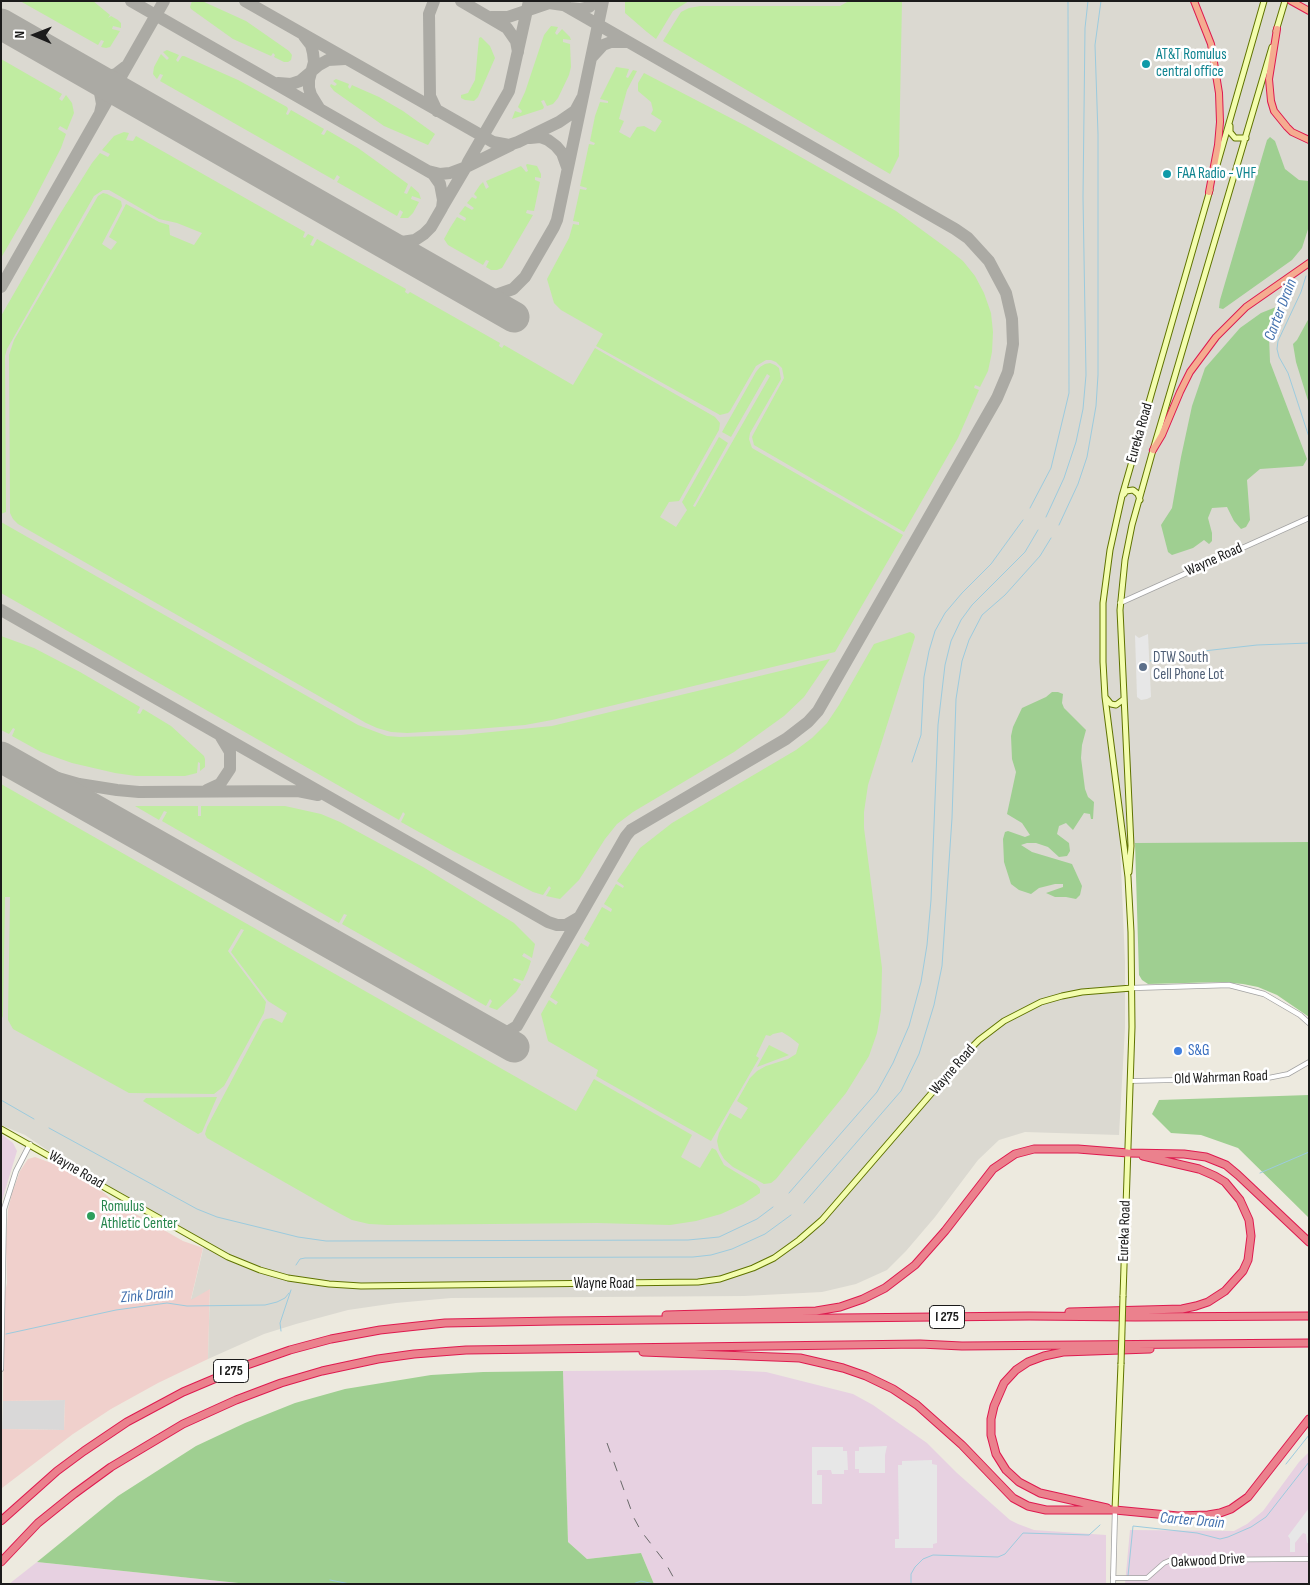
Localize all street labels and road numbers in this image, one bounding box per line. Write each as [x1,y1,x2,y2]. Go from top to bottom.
street label: Eureka Road [1123,401,1157,465]
street label: Wayne Road [1183,539,1245,581]
street label: Wayne Road [926,1041,980,1099]
street label: Old Wahrman Road [1174,1067,1268,1089]
street label: Wayne Road [45,1147,107,1193]
street label: Eureka Road [1115,1200,1135,1262]
street label: Wayne Road [574,1275,634,1293]
road number: I 275 [930,1305,964,1328]
road number: I 275 [214,1360,248,1382]
street label: Oakwood Drive [1170,1550,1246,1572]

